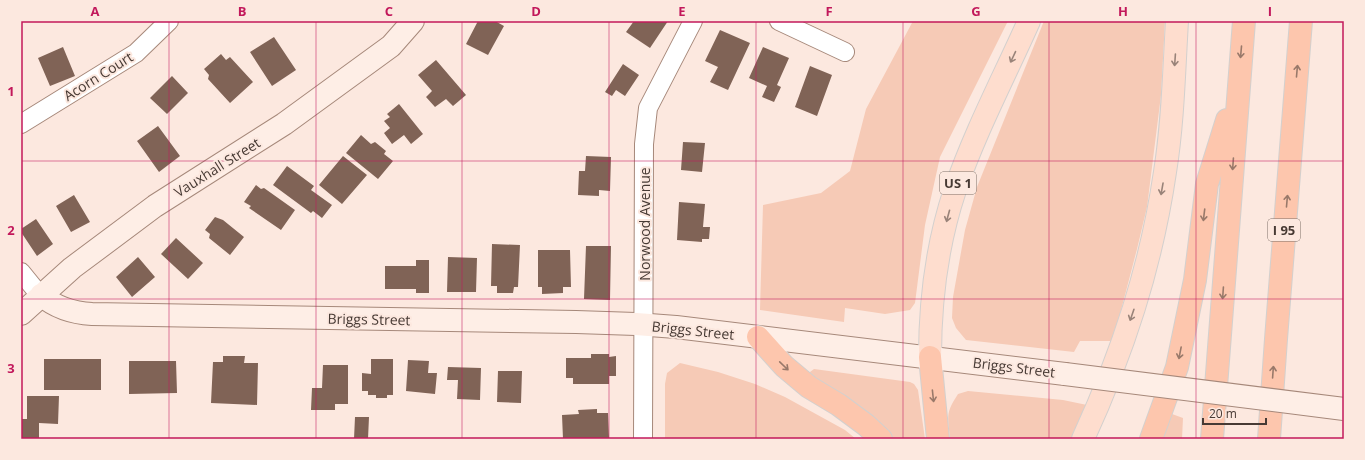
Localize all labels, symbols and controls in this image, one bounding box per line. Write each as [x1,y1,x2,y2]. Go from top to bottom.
text: A [91,2,100,20]
text: B [238,2,247,20]
text: C [385,2,393,20]
text: D [531,2,541,20]
text: E [678,2,686,20]
text: F [825,2,833,20]
text: G [971,2,981,20]
text: H [1118,2,1128,20]
text: I [1268,2,1272,20]
one-way arrow [1238,45,1245,58]
street label: Acorn Court [60,47,136,105]
one-way arrow [1009,50,1016,62]
one-way arrow [1171,53,1178,66]
one-way arrow [1294,65,1301,78]
text: 1 [7,82,15,100]
street label: Vauxhall Street [170,133,264,201]
one-way arrow [1229,157,1236,170]
street label: Norwood Avenue [635,167,654,281]
road number: US 1 [940,172,976,194]
one-way arrow [1158,182,1166,195]
one-way arrow [1283,195,1290,208]
one-way arrow [1200,208,1207,221]
one-way arrow [944,209,952,222]
road number: I 95 [1268,219,1300,241]
text: 2 [7,221,15,239]
one-way arrow [1219,286,1227,299]
street label: Briggs Street [327,309,411,329]
one-way arrow [1128,309,1135,322]
street label: Briggs Street [651,316,735,344]
one-way arrow [1175,346,1183,359]
street label: Briggs Street [972,353,1056,381]
text: 3 [7,359,15,377]
one-way arrow [779,361,789,371]
one-way arrow [1270,366,1277,379]
one-way arrow [929,389,937,402]
scale bar [1203,400,1266,426]
text: 20 m [1209,405,1237,422]

